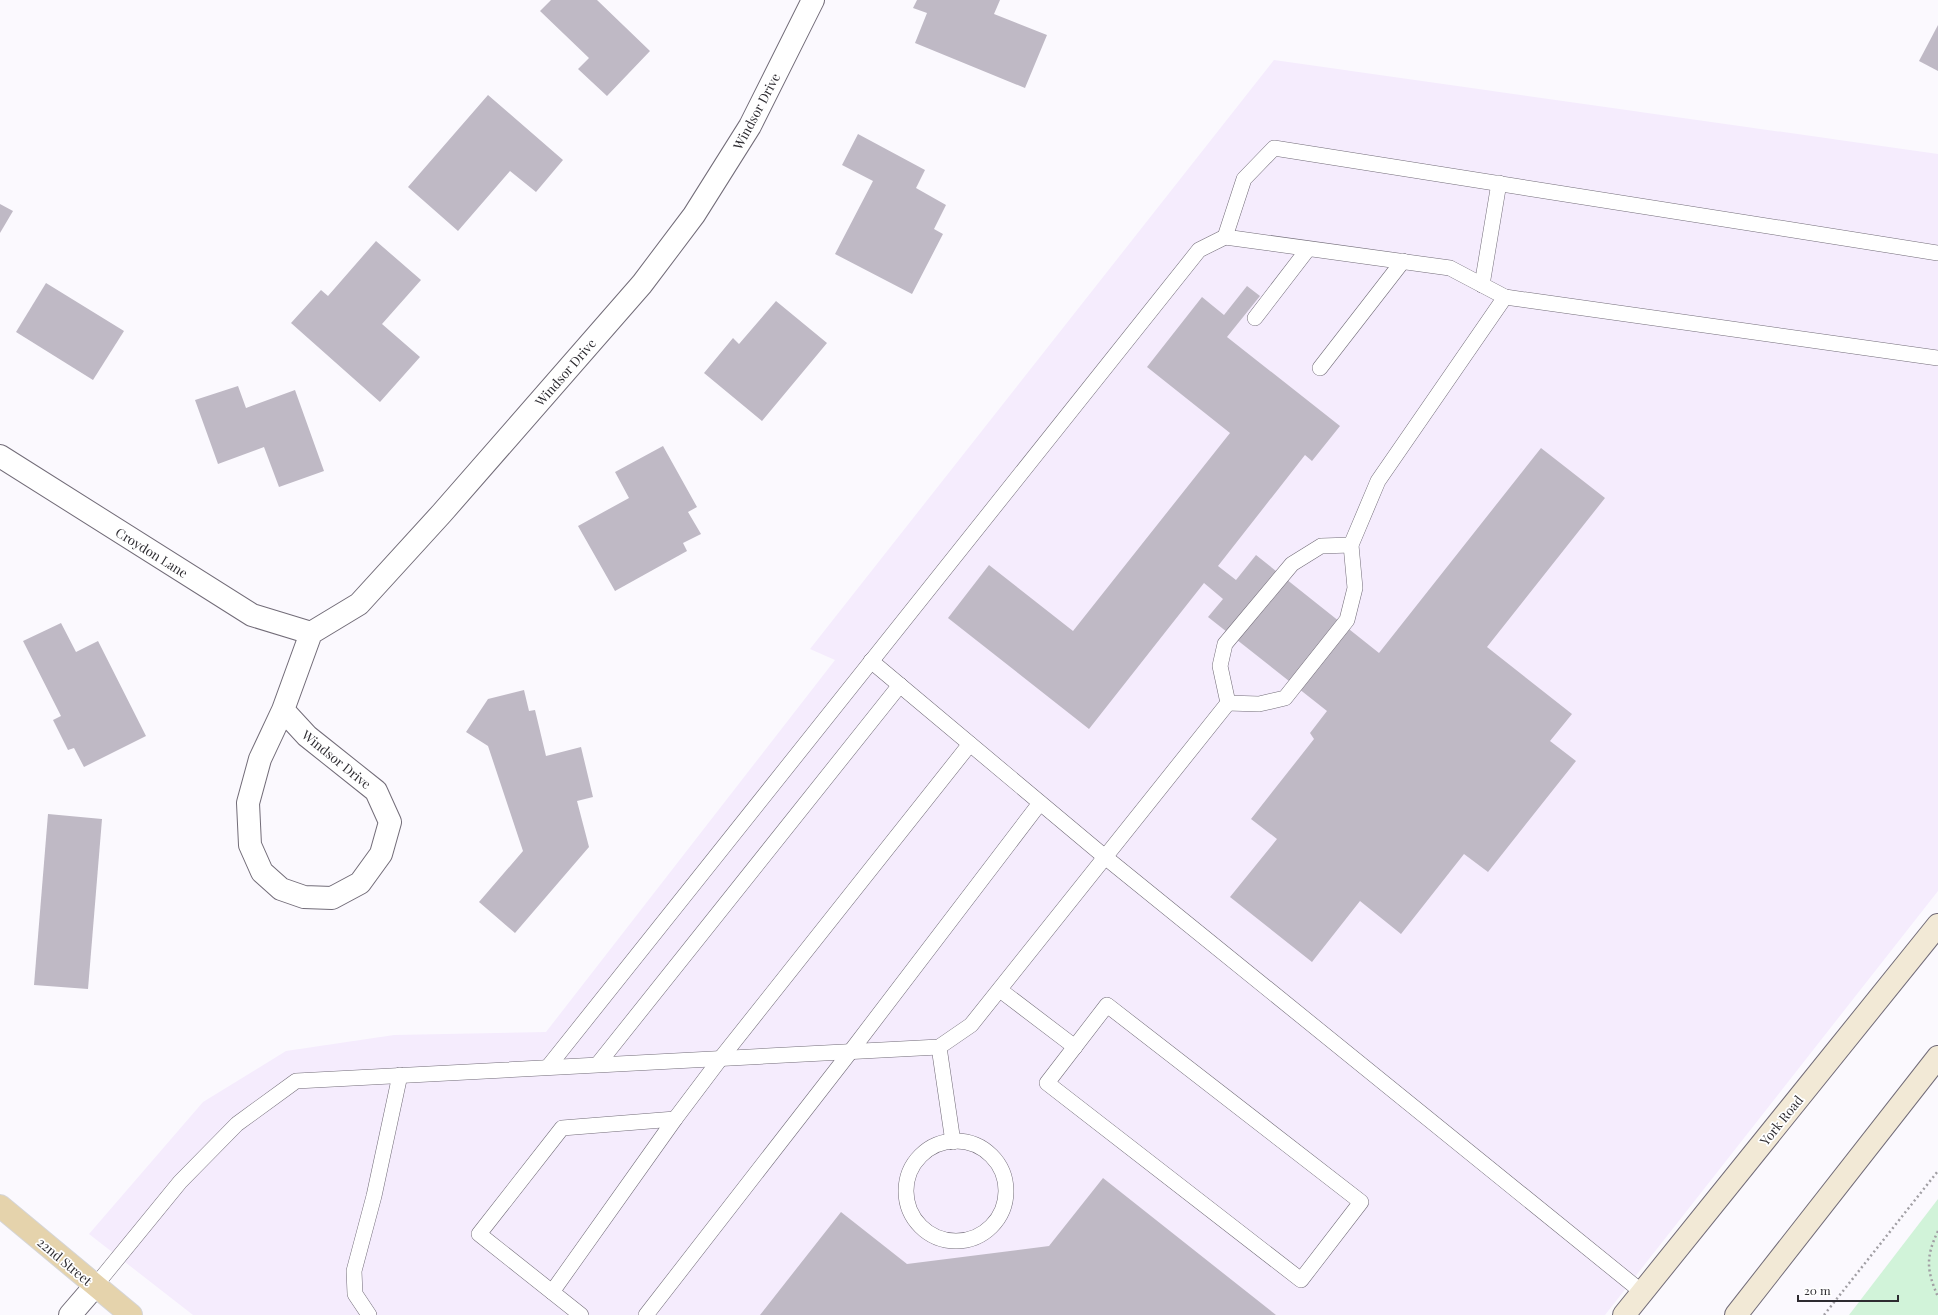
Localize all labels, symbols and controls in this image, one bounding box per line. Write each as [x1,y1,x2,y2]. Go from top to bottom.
street label: Windsor Drive [728,70,783,153]
street label: Windsor Drive [530,334,599,410]
street label: Croydon Lane [113,523,192,581]
street label: Windsor Drive [298,725,375,792]
street label: York Road [1755,1091,1807,1149]
street label: 22nd Street [34,1233,96,1289]
scale bar [1798,1277,1898,1303]
text: 20 m [1804,1282,1831,1298]

